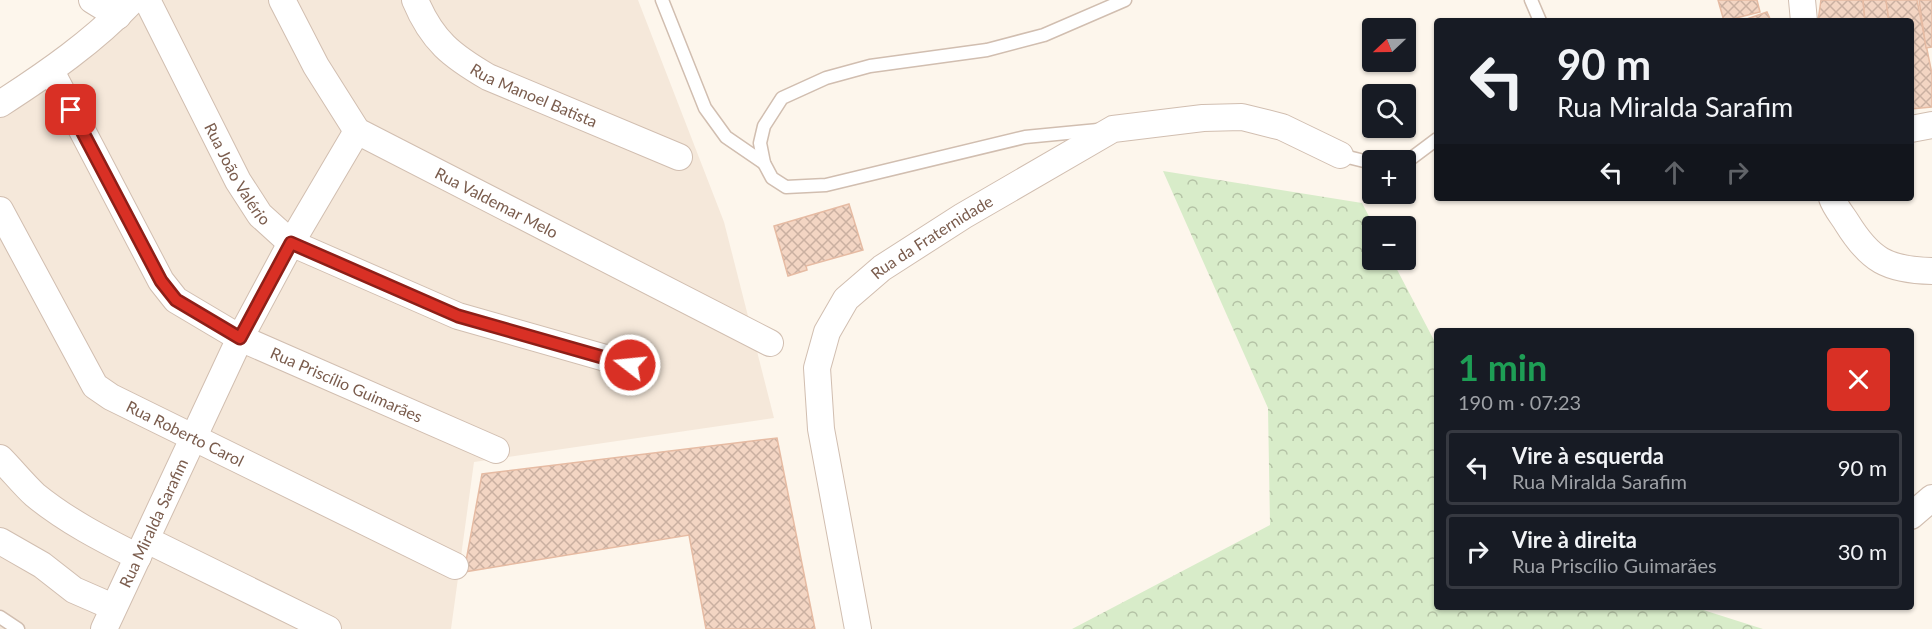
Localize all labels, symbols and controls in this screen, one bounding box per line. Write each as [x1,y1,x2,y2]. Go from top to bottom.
north arrow [1362,18,1416,72]
map controls [1362,18,1416,270]
text: 90 m [1557,39,1651,89]
icon: left [1458,42,1536,120]
street label: Rua Manoel Batista [467,59,600,131]
pin [45,84,96,135]
button: search [1362,84,1416,138]
text: Rua Miralda Sarafim [1557,90,1793,123]
icon: arrive [54,93,87,126]
street label: Rua João Valério [201,119,274,229]
button: + [1362,150,1416,204]
icon: left [1595,156,1628,189]
icon: ahead [1658,156,1691,189]
icon: right [1721,156,1754,189]
street label: Rua Valdemar Melo [432,163,561,242]
street label: Rua da Fraternidade [866,191,996,283]
button: − [1362,216,1416,270]
position arrow [598,333,662,397]
street label: Rua Priscílio Guimarães [268,343,426,426]
text: 1 min [1458,345,1547,389]
button: close [1827,348,1890,411]
text: 190 m · 07:23 [1458,390,1581,414]
street label: Rua Roberto Carol [124,396,247,470]
text: Vire à esquerda [1512,442,1664,469]
icon: left [1461,451,1494,484]
text: 90 m [1838,454,1887,481]
street label: Rua Miralda Sarafim [115,455,191,590]
text: Rua Miralda Sarafim [1512,469,1687,493]
text: Vire à direita [1512,526,1637,553]
icon: right [1461,535,1494,568]
text: 30 m [1838,538,1887,565]
text: Rua Priscílio Guimarães [1512,553,1717,577]

